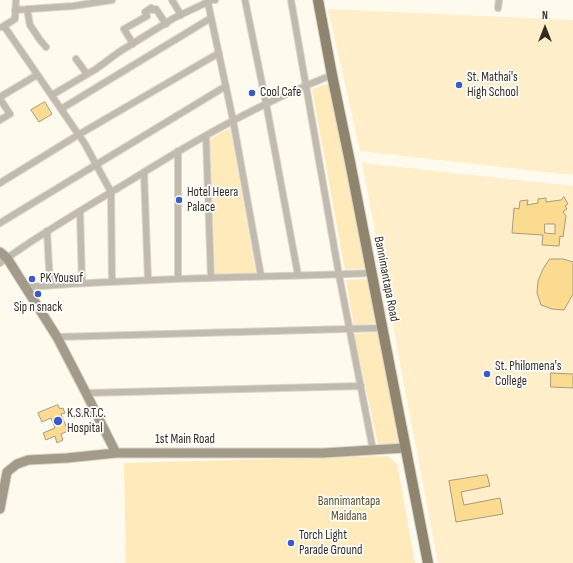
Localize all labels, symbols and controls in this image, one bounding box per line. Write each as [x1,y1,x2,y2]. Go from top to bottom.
north arrow [525,8,565,48]
text: N [542,9,548,22]
place label: St. Mathai's High School [467,70,518,101]
marker: St. Mathai's High School [454,80,464,90]
place label: Cool Cafe [260,85,301,101]
marker: Cool Cafe [247,88,257,98]
place label: Hotel Heera Palace [187,185,238,216]
marker: Hotel Heera Palace [174,195,184,205]
street label: Bannimantapa Road [370,235,402,323]
place label: PK Yousuf [40,271,83,287]
marker: PK Yousuf [27,274,37,284]
marker: Sip n snack [33,289,43,299]
place label: Sip n snack [14,300,62,316]
place label: St. Philomena's College [495,359,561,390]
marker: St. Philomena's College [482,369,492,379]
place label: K.S.R.T.C. Hospital [67,406,106,437]
marker: K.S.R.T.C. Hospital [52,415,64,427]
street label: 1st Main Road [155,432,215,448]
park label: Bannimantapa Maidana [318,494,380,525]
place label: Torch Light Parade Ground [299,528,362,559]
marker: Torch Light Parade Ground [286,538,296,548]

